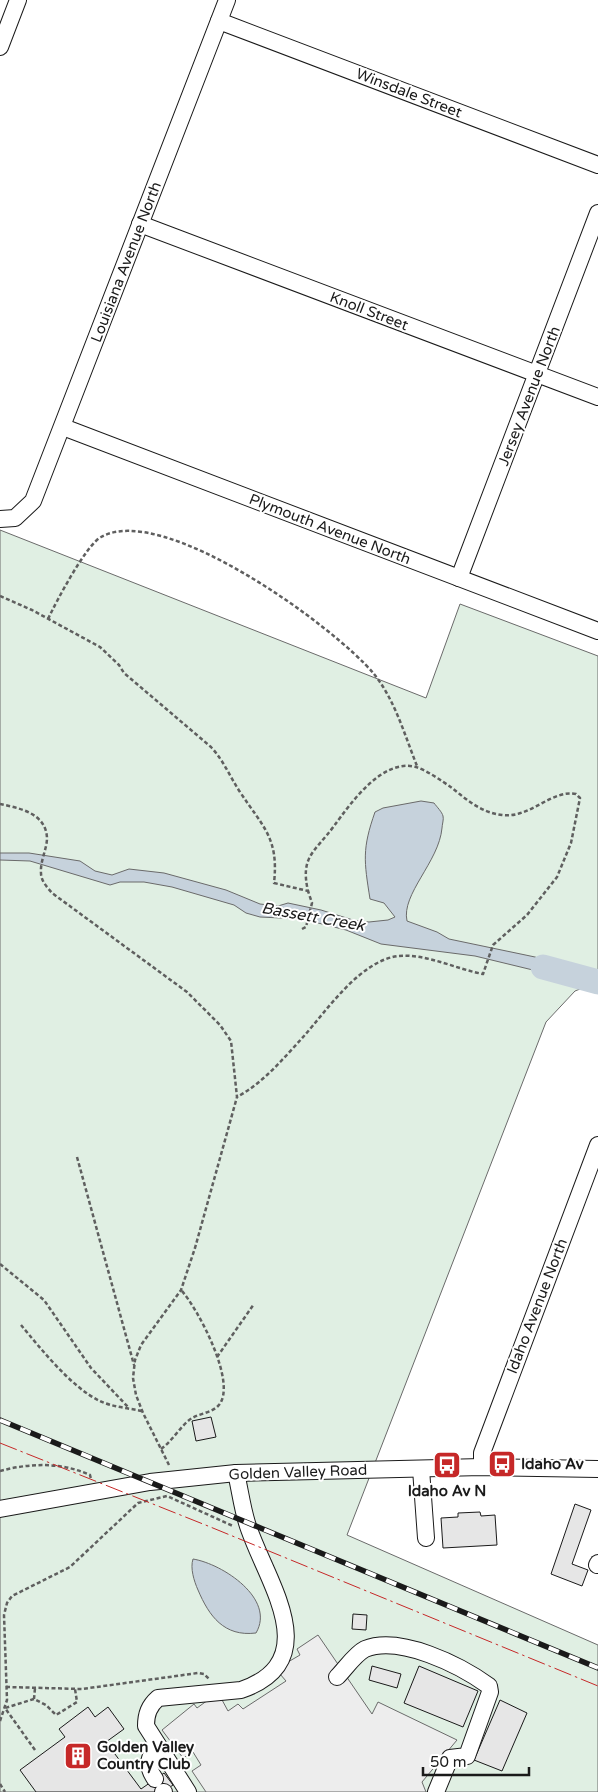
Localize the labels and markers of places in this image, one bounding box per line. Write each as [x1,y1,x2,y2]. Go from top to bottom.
bus stop icon: Idaho Av [487,1449,517,1479]
bus stop icon: Idaho Av N [432,1450,462,1480]
place label: Idaho Av [521,1455,584,1473]
place label: Idaho Av N [408,1482,486,1500]
place label: Golden Valley Country Club [97,1738,194,1774]
building icon: Golden Valley Country Club [63,1741,93,1771]

